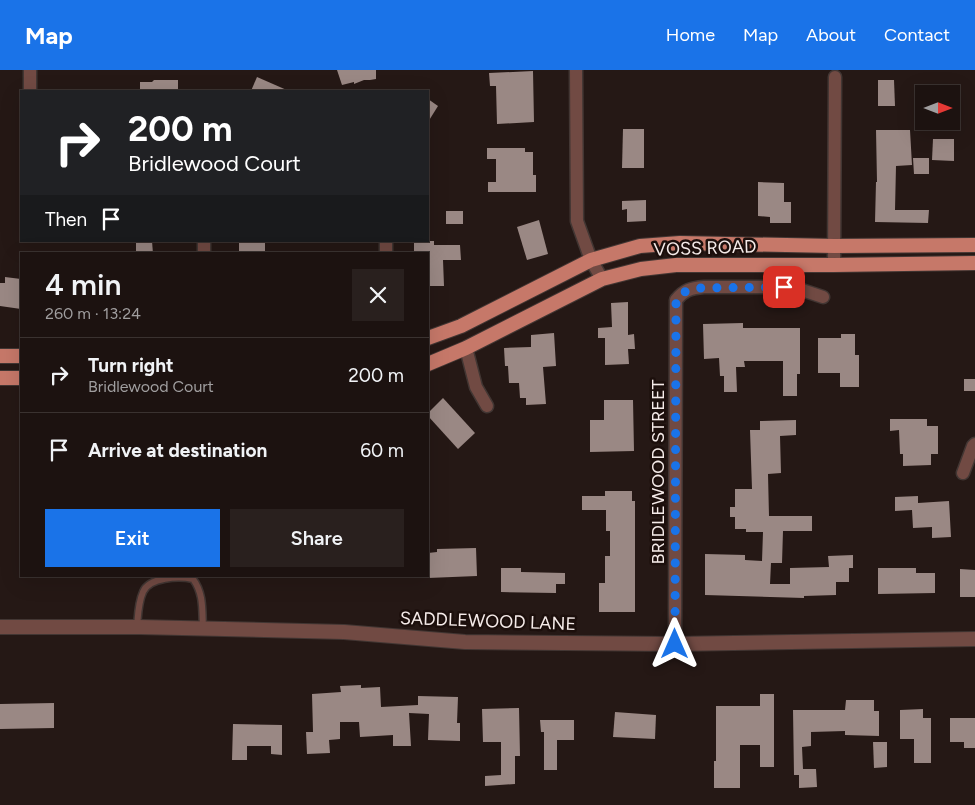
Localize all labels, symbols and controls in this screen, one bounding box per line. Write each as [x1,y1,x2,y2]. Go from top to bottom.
text: Map [25,21,73,50]
text: Home [666,24,715,46]
text: Map [743,24,778,46]
text: About [806,24,856,46]
text: Contact [884,24,950,46]
north arrow [915,85,960,130]
map controls [915,85,960,130]
text: 200 m [128,108,232,150]
icon: right [45,110,110,175]
text: Bridlewood Court [128,150,301,177]
icon: arrive [97,205,125,233]
text: Then [45,208,87,231]
street label: VOSS ROAD [653,235,757,261]
text: 4 min [45,266,121,303]
pin [763,266,805,308]
button: close [352,269,404,321]
icon: arrive [770,273,798,301]
text: 260 m · 13:24 [45,304,141,323]
text: Turn right [88,354,174,377]
icon: right [45,361,73,389]
text: 200 m [348,364,404,387]
text: Bridlewood Court [88,377,214,396]
street label: BRIDLEWOOD STREET [647,379,669,565]
icon: arrive [45,436,73,464]
text: Arrive at destination [88,439,267,462]
text: 60 m [360,439,404,462]
button: Exit [45,509,220,567]
button: Share [230,509,404,567]
street label: SADDLEWOOD LANE [400,607,576,635]
position arrow [648,617,700,669]

